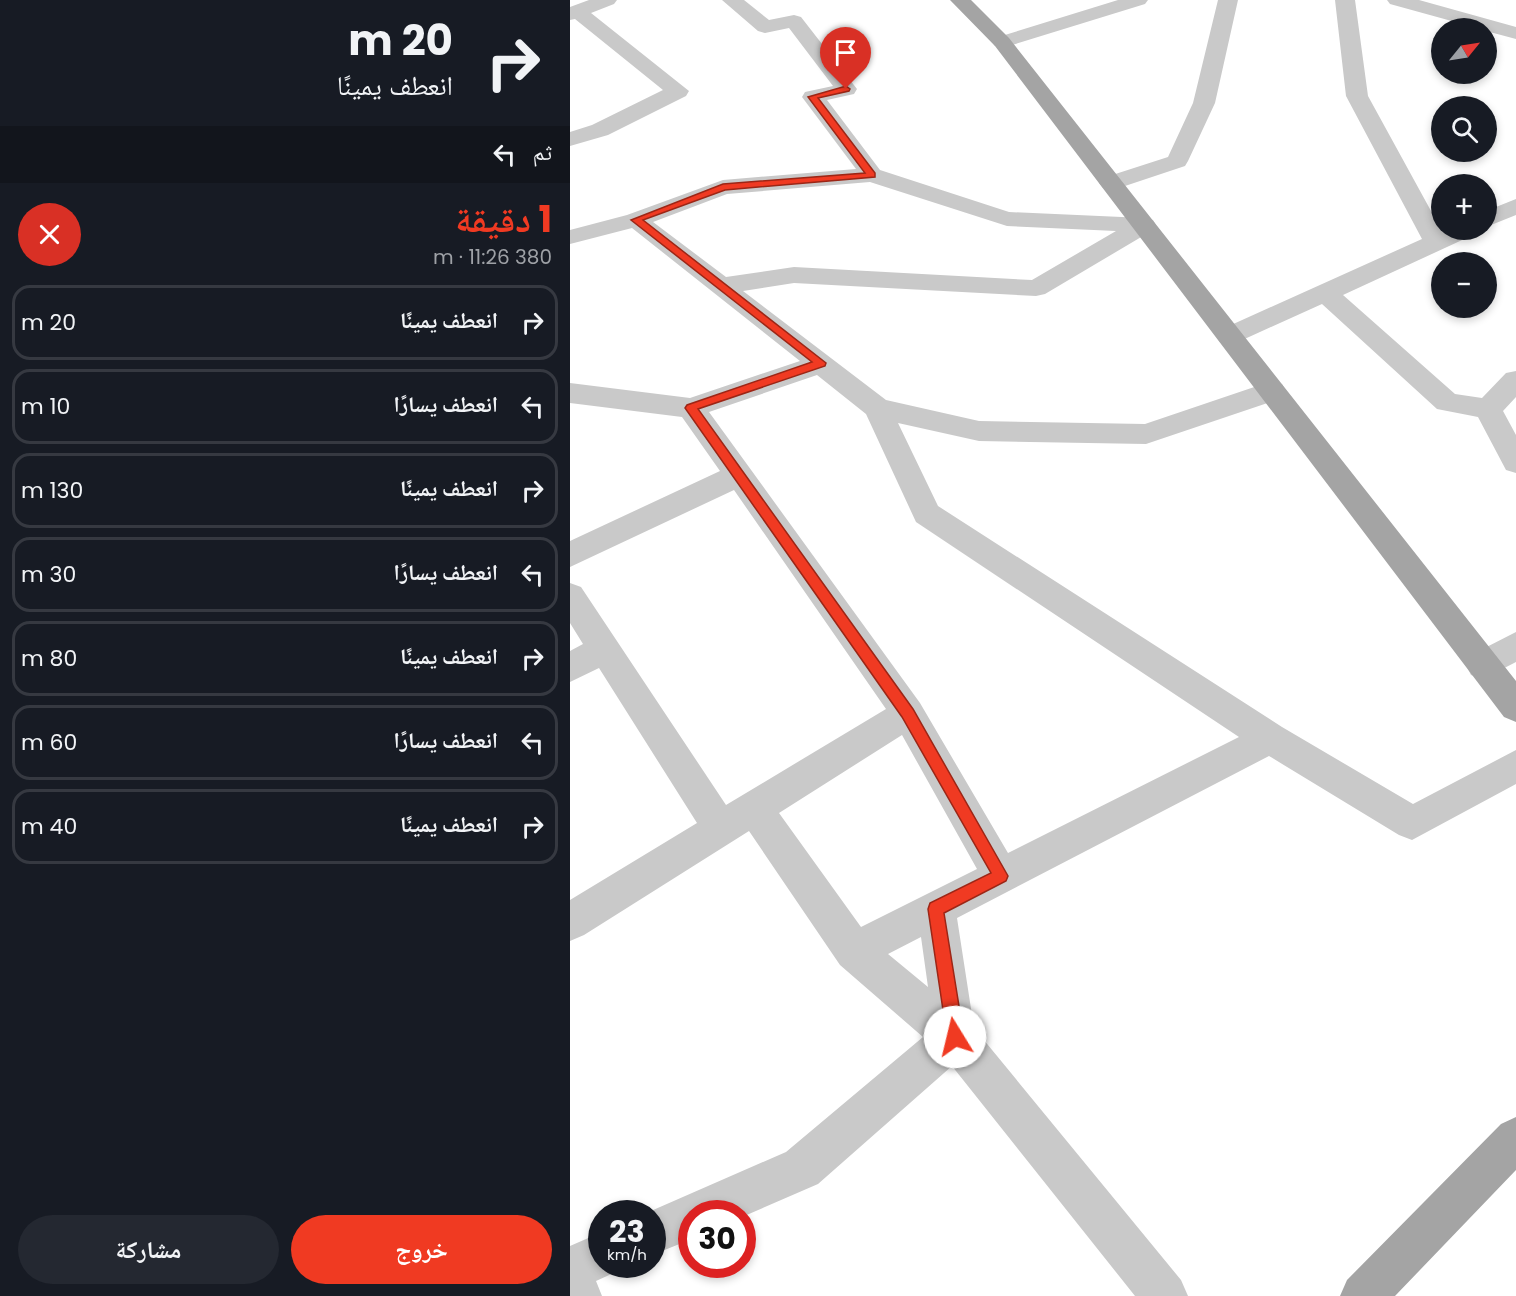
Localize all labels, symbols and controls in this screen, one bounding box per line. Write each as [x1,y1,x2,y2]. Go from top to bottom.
text: 20 m [348,11,453,70]
north arrow [1431,18,1497,84]
map controls [1431,18,1497,318]
icon: right [474,24,552,102]
pin [820,27,871,89]
icon: arrive [829,36,862,69]
text: انعطف يمينًا [337,67,453,104]
button: search [1431,96,1497,162]
text: ثم [533,137,552,168]
icon: left [488,138,521,171]
button: + [1431,174,1497,240]
text: 1 دقيقة [455,194,552,245]
button: close [18,203,81,266]
text: 380 m · 11:26 [433,243,552,271]
button: − [1431,252,1497,318]
text: انعطف يمينًا [400,305,498,336]
icon: right [516,306,549,339]
text: 20 m [21,307,76,338]
text: انعطف يسارًا [394,389,498,420]
icon: left [516,390,549,423]
text: 10 m [21,391,70,422]
text: انعطف يمينًا [400,473,498,504]
icon: right [516,474,549,507]
text: 130 m [21,475,83,506]
text: انعطف يسارًا [394,557,498,588]
icon: left [516,558,549,591]
text: 30 m [21,559,76,590]
text: انعطف يمينًا [400,641,498,672]
icon: right [516,642,549,675]
text: 80 m [21,643,77,674]
text: انعطف يسارًا [394,725,498,756]
icon: left [516,726,549,759]
text: 60 m [21,727,77,758]
text: انعطف يمينًا [400,809,498,840]
icon: right [516,810,549,843]
text: 40 m [21,811,77,842]
position arrow [923,1005,987,1069]
speed limit sign: 30 [678,1200,756,1278]
text: 23 [609,1210,645,1253]
button: مشاركة [18,1215,279,1284]
button: خروج [291,1215,552,1284]
text: km/h [607,1244,647,1265]

